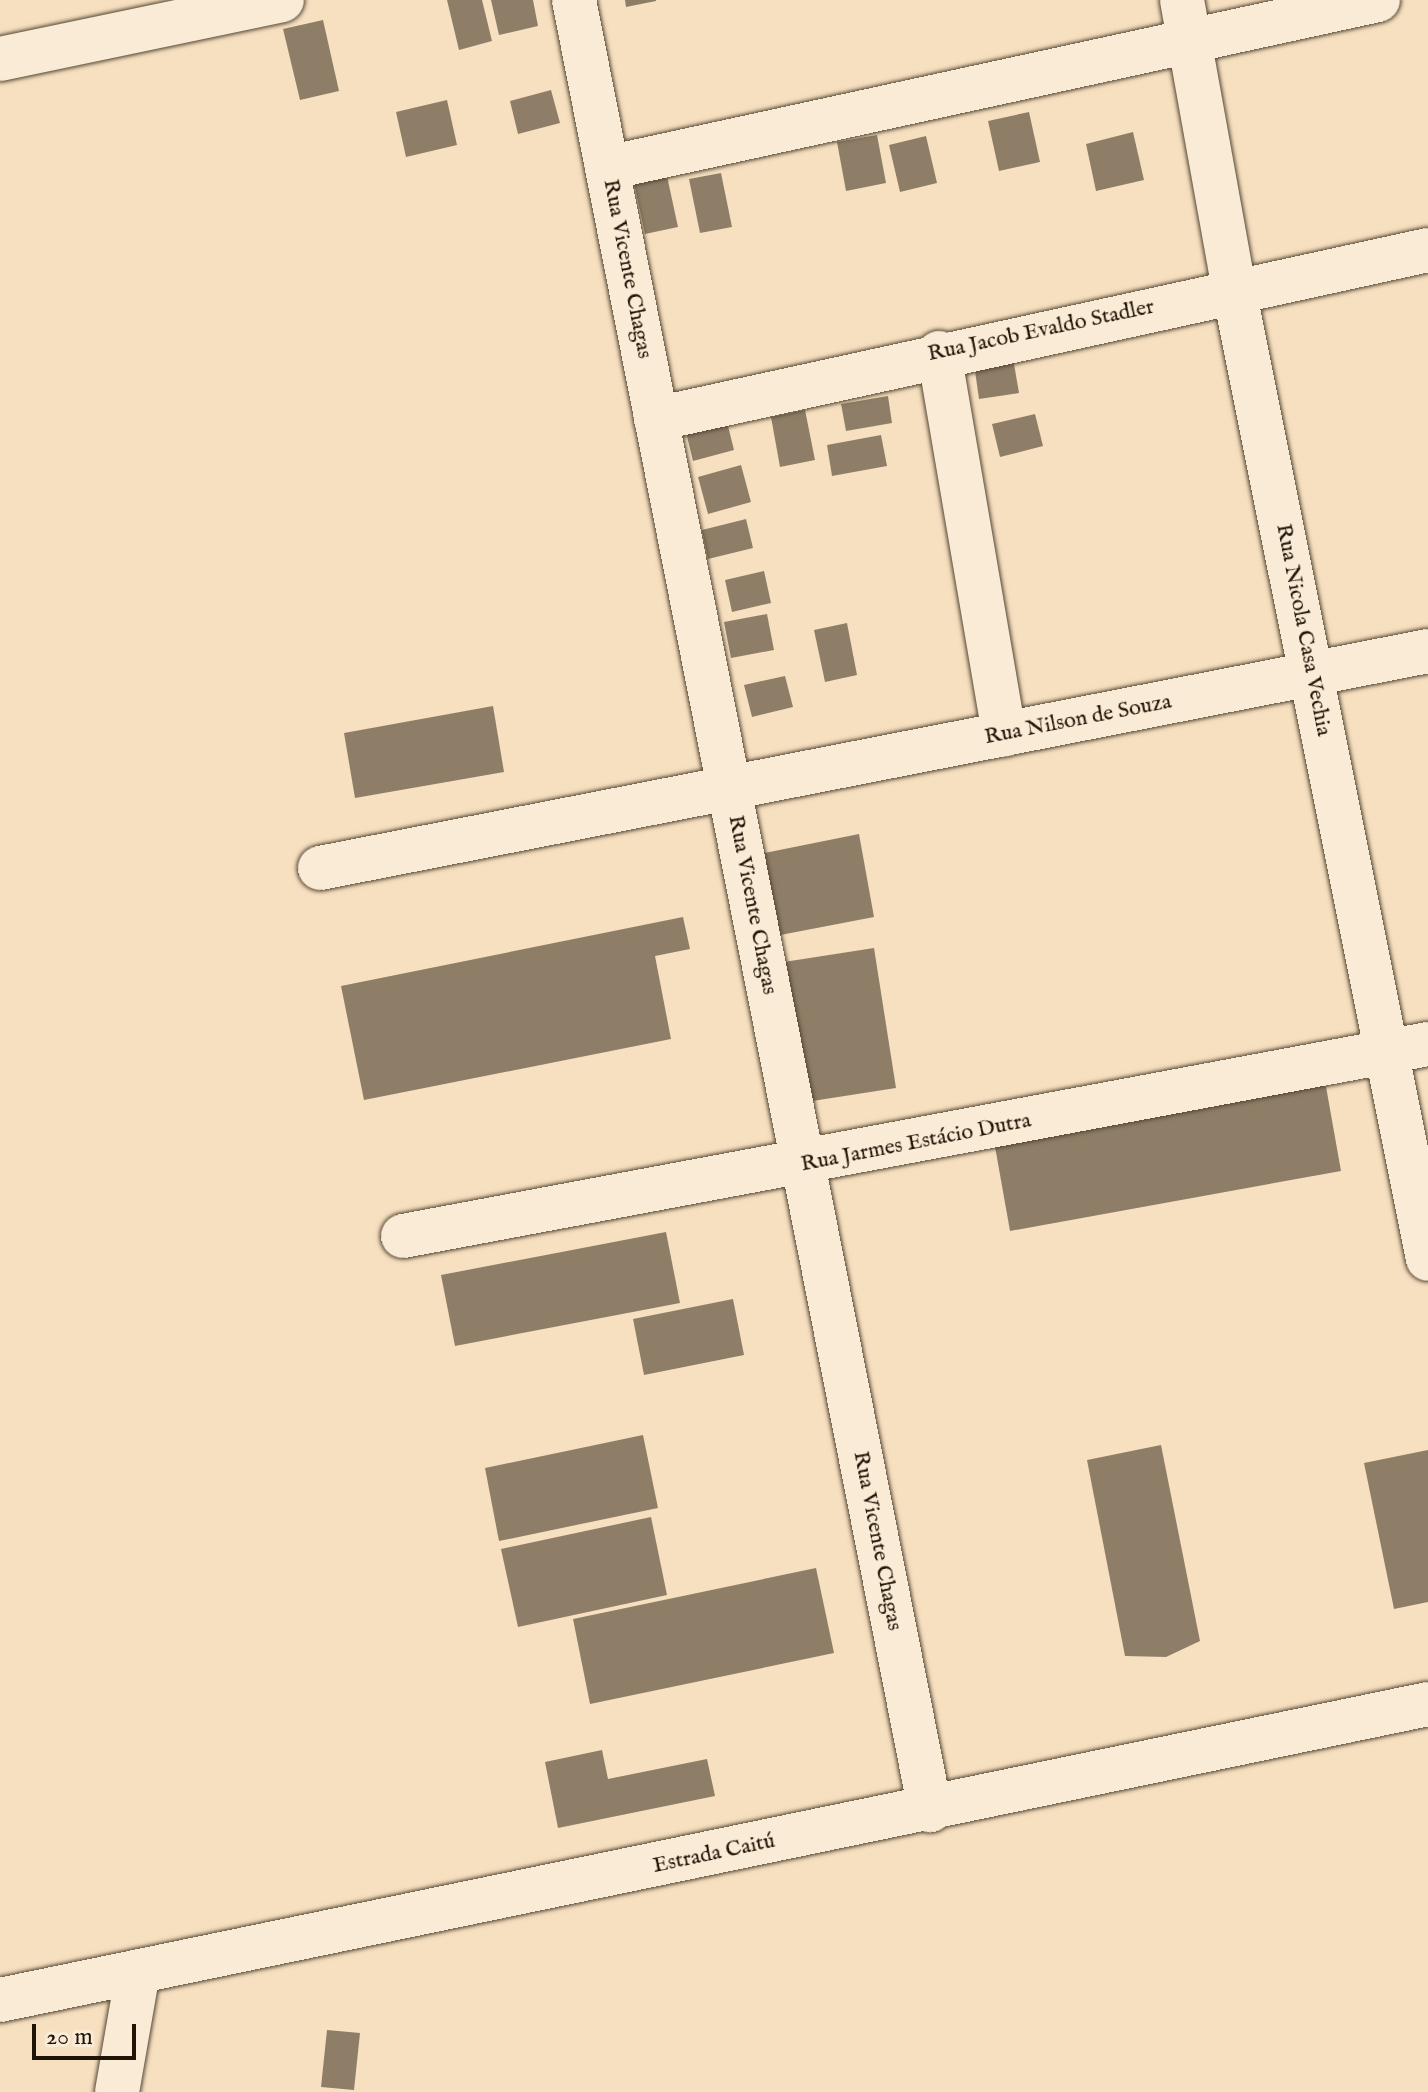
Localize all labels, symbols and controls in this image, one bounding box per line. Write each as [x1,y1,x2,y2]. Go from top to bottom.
street label: Rua Vicente Chagas [597,177,657,361]
street label: Rua Jacob Evaldo Stadler [925,294,1157,368]
street label: Rua Nicola Casa Vechia [1269,522,1337,738]
street label: Rua Nilson de Souza [982,689,1174,751]
street label: Rua Vicente Chagas [722,813,782,997]
street label: Rua Jarmes Estácio Dutra [799,1108,1033,1178]
street label: Rua Vicente Chagas [847,1449,907,1633]
street label: Estrada Caitú [651,1828,777,1880]
scale bar [36,2008,140,2058]
text: 20 m [46,2022,93,2053]

